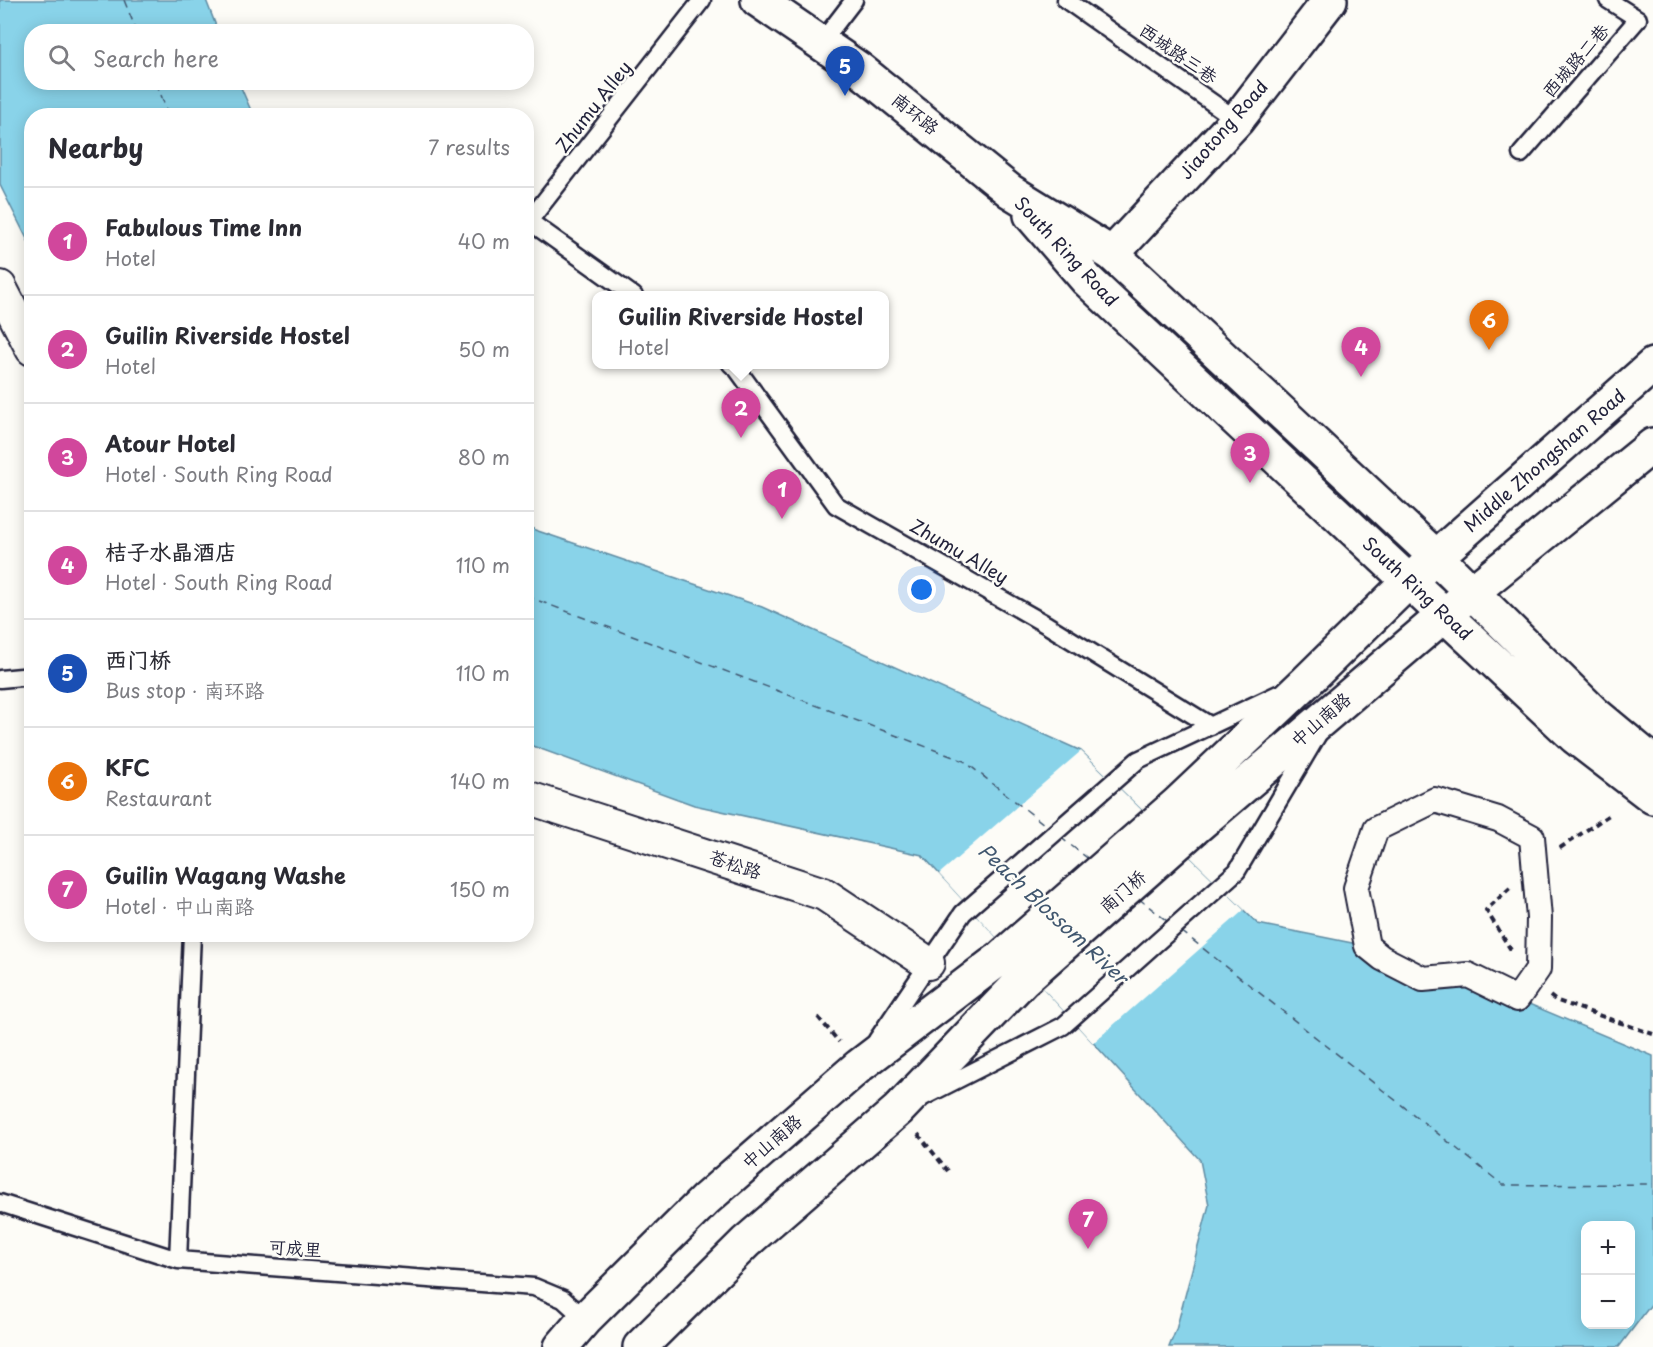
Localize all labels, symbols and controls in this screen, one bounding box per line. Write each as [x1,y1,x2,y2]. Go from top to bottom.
street label: 西城路三巷 [1134,16,1223,90]
street label: 西城路二巷 [1535,17,1615,103]
search box [24,24,534,90]
icon: search [45,41,78,74]
text: Search here [93,41,219,74]
pin: 5 [826,46,864,96]
street label: Zhumu Alley [548,54,637,158]
street label: Jiaotong Road [1172,73,1274,185]
street label: 南环路 [886,85,945,140]
text: Nearby [48,128,143,167]
text: 7 results [428,132,510,162]
street label: South Ring Road [1009,190,1125,312]
text: Fabulous Time Inn [105,210,302,243]
text: 1 [63,226,72,256]
text: 40 m [458,226,510,256]
text: Hotel [105,243,156,273]
popup [592,291,889,369]
text: Guilin Riverside Hostel [618,299,863,332]
pin: 6 [1470,300,1508,350]
text: Guilin Riverside Hostel [105,318,350,351]
pin: 4 [1342,328,1380,377]
text: Hotel [618,332,669,362]
text: 2 [60,334,75,364]
text: 50 m [458,334,510,364]
text: Hotel [105,351,156,381]
street label: Middle Zhongshan Road [1457,382,1631,538]
pin: 2 [722,388,760,438]
text: Atour Hotel [105,426,236,459]
pin: 3 [1230,434,1270,483]
text: 3 [61,442,74,472]
text: 80 m [458,442,510,472]
text: Hotel · South Ring Road [105,459,333,489]
pin: 1 [762,470,802,519]
street label: Zhumu Alley [905,512,1014,590]
street label: South Ring Road [1357,530,1479,646]
text: 桔子水晶酒店 [105,534,237,567]
text: 4 [61,550,74,580]
text: 110 m [456,550,510,580]
text: Hotel · South Ring Road [105,567,333,597]
your location [907,575,936,604]
text: 西门桥 [105,642,171,675]
text: 5 [61,658,74,688]
text: 110 m [456,658,510,688]
text: Bus stop · 南环路 [105,675,264,705]
street label: 中山南路 [1284,685,1356,753]
text: KFC [105,750,150,783]
text: 6 [60,766,75,796]
text: 140 m [450,766,510,796]
text: Restaurant [105,783,212,813]
water label: Peach Blossom River [972,836,1137,993]
street label: 苍松路 [706,842,765,885]
text: Guilin Wagang Washe [105,858,346,891]
street label: 南门桥 [1093,863,1151,919]
text: 7 [62,874,73,904]
text: 150 m [450,874,510,904]
text: Hotel · 中山南路 [105,891,254,921]
street label: 中山南路 [735,1107,807,1175]
pin: 7 [1068,1200,1108,1249]
map controls [1581,1221,1635,1329]
button: + [1581,1221,1635,1275]
street label: 可成里 [267,1232,323,1263]
button: − [1581,1275,1635,1329]

